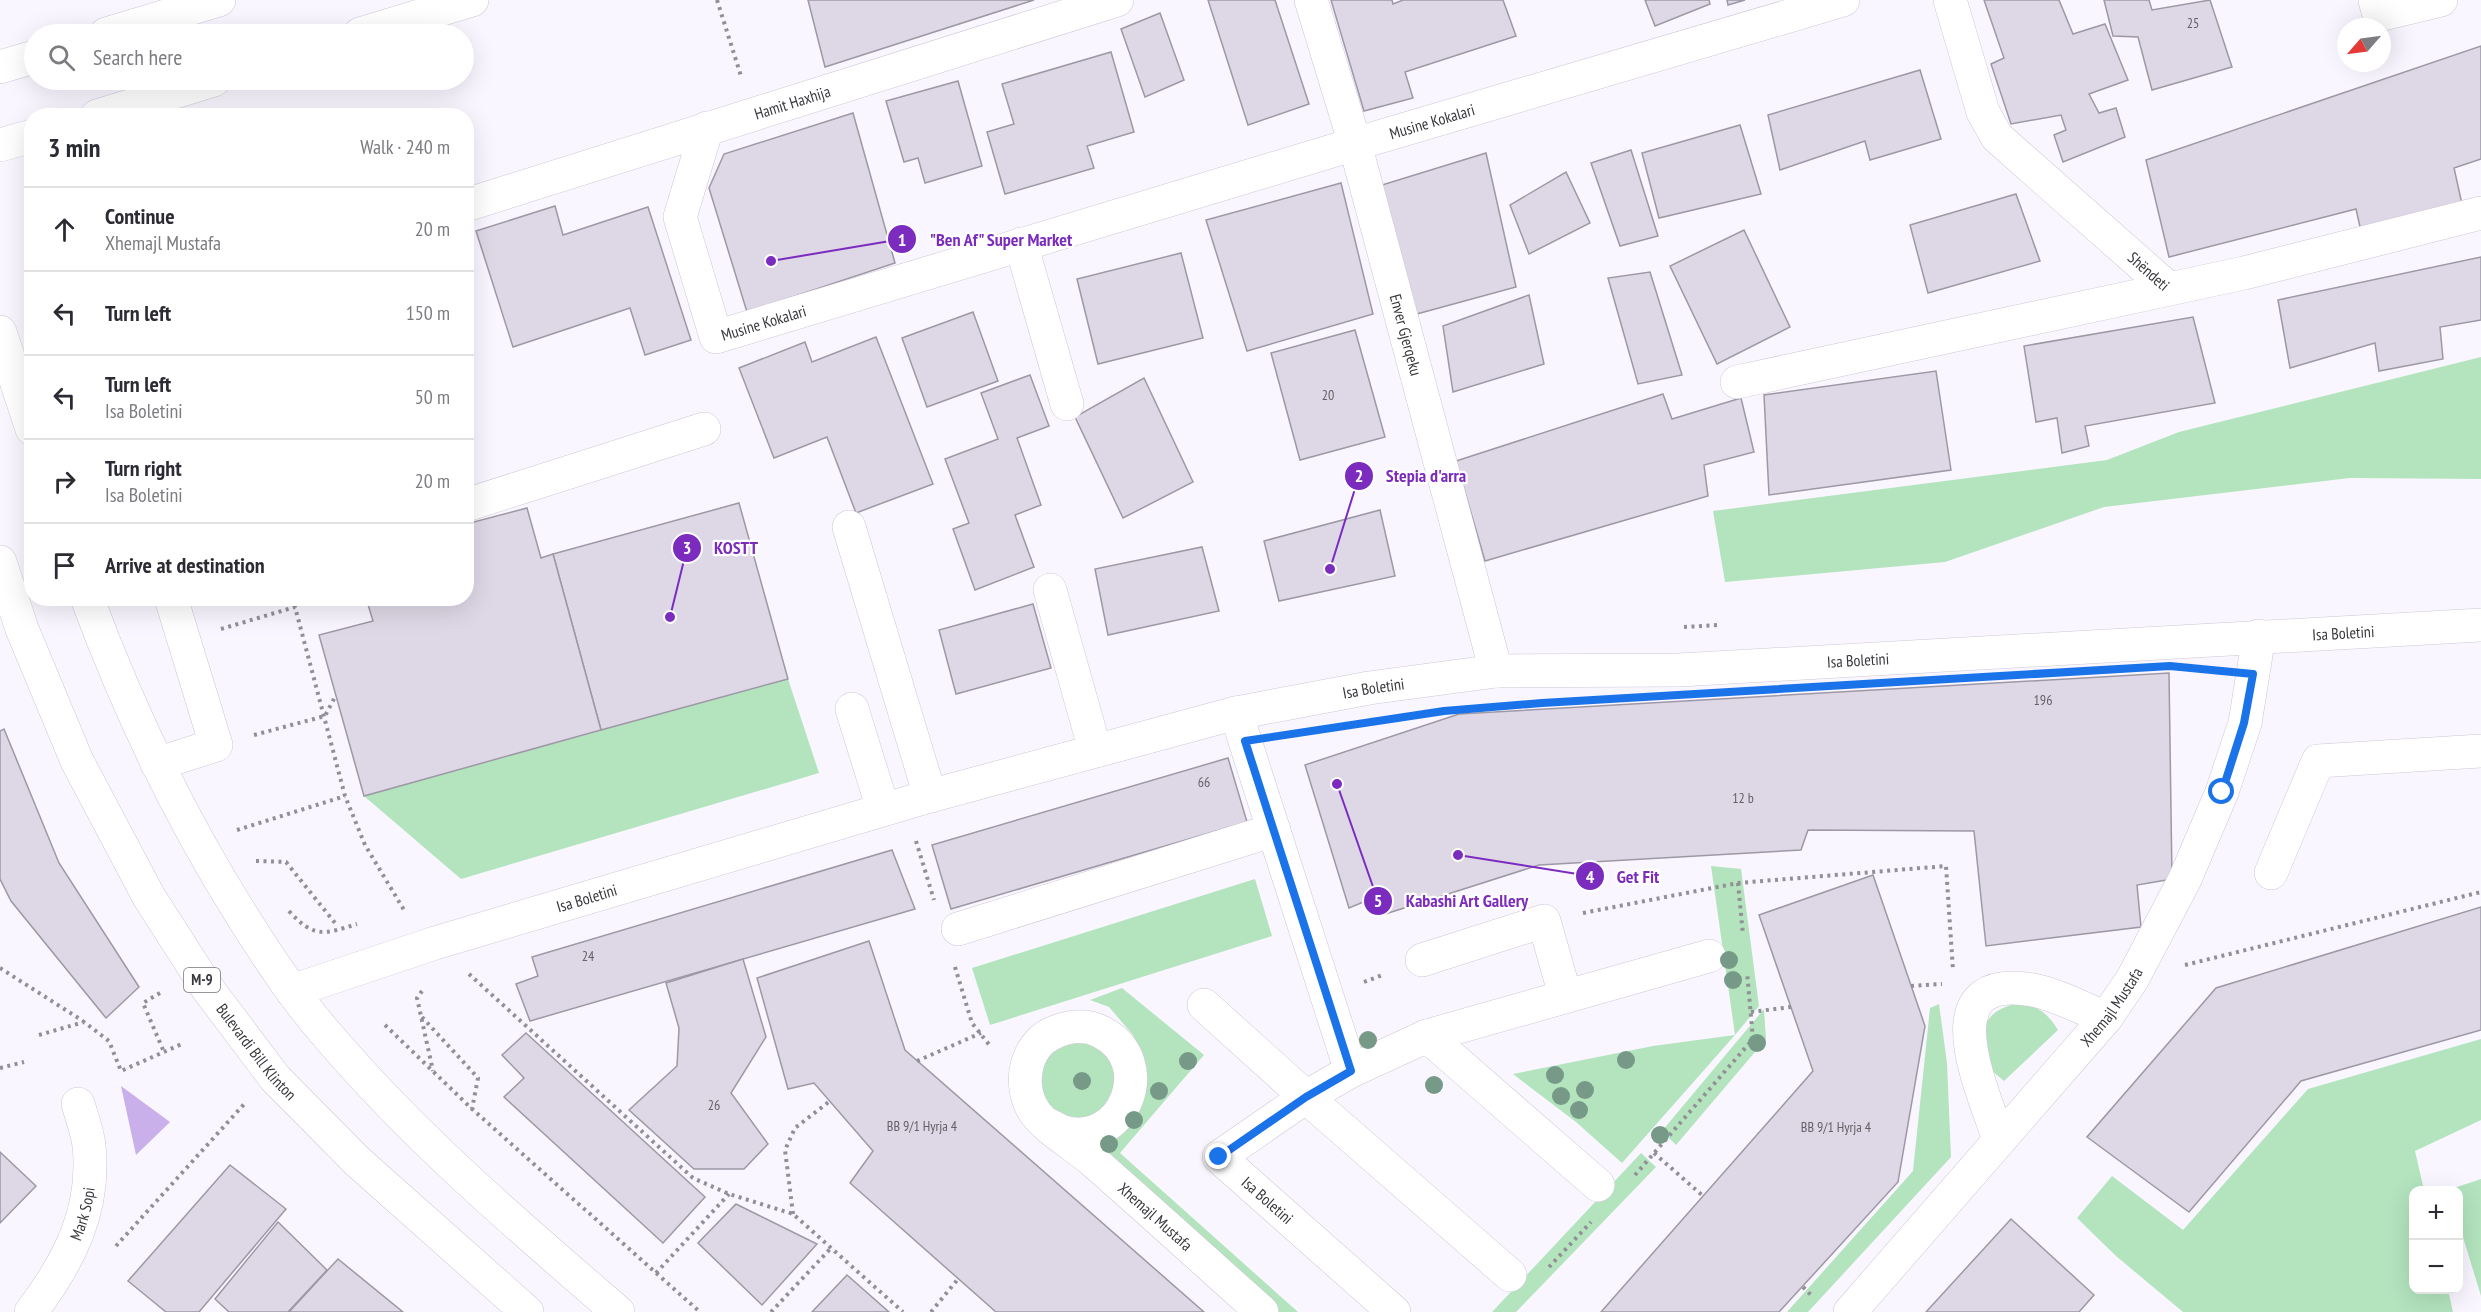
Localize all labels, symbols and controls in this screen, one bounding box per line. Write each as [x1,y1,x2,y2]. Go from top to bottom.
house number: 25 [2187,14,2199,32]
north arrow [2337,18,2391,72]
search box [24,24,474,90]
icon: search [45,41,78,74]
text: Search here [93,43,182,71]
street label: Hamit Haxhija [752,81,833,124]
street label: Musine Kokalari [1387,99,1477,143]
text: 3 min [48,131,101,164]
text: Walk · 240 m [360,134,450,160]
text: Continue [105,202,175,230]
icon: ahead [48,213,81,246]
text: 20 m [415,216,450,242]
callout: "Ben Af" Super Market [887,221,1085,257]
text: 1 [898,228,906,251]
text: "Ben Af" Super Market [930,228,1073,251]
text: Xhemajl Mustafa [105,230,221,256]
street label: Shëndeti [2124,247,2174,295]
street label: Enver Gjerqeku [1386,292,1426,378]
icon: left [48,297,81,330]
text: Turn left [105,299,171,327]
text: 150 m [406,300,450,326]
street label: Musine Kokalari [719,300,809,345]
text: Turn left [105,370,171,398]
icon: left [48,381,81,414]
text: 50 m [415,384,450,410]
house number: 20 [1322,386,1334,404]
text: Isa Boletini [105,398,183,424]
text: Turn right [105,454,182,482]
callout: Stepia d'arra [1344,458,1478,494]
text: 2 [1355,464,1363,487]
text: Stepia d'arra [1386,464,1466,487]
icon: right [48,465,81,498]
text: 20 m [415,468,450,494]
text: Isa Boletini [105,482,183,508]
callout: KOSTT [672,530,770,566]
text: 3 [683,536,691,559]
text: KOSTT [714,536,759,559]
icon: arrive [48,549,81,582]
text: Arrive at destination [105,551,265,579]
street label: Isa Boletini [2312,621,2375,644]
street label: Isa Boletini [1826,648,1890,672]
street label: Isa Boletini [1341,673,1406,703]
house number: 196 [2034,691,2052,709]
house number: 66 [1198,773,1210,791]
route start [2208,778,2234,804]
house number: 12 b [1732,789,1754,807]
callout: Get Fit [1575,858,1672,894]
text: 4 [1586,865,1595,888]
text: Get Fit [1617,865,1660,888]
street label: Isa Boletini [554,880,619,916]
callout: Kabashi Art Gallery [1363,883,1540,919]
text: 5 [1374,889,1382,912]
text: Kabashi Art Gallery [1406,889,1529,912]
house number: 24 [582,947,595,965]
street label: Xhemajl Mustafa [2076,964,2147,1050]
road number: M-9 [184,968,220,992]
street label: Bulevardi Bill Klinton [212,999,301,1104]
house number: 26 [708,1096,720,1114]
house number: BB 9/1 Hyrja 4 [887,1117,958,1135]
house number: BB 9/1 Hyrja 4 [1801,1118,1872,1136]
route end [1205,1143,1231,1169]
street label: Isa Boletini [1238,1172,1298,1228]
street label: Xhemajl Mustafa [1114,1178,1197,1255]
street label: Mark Sopi [65,1186,99,1243]
map controls [2409,1186,2463,1294]
button: + [2409,1186,2463,1240]
button: − [2409,1240,2463,1294]

